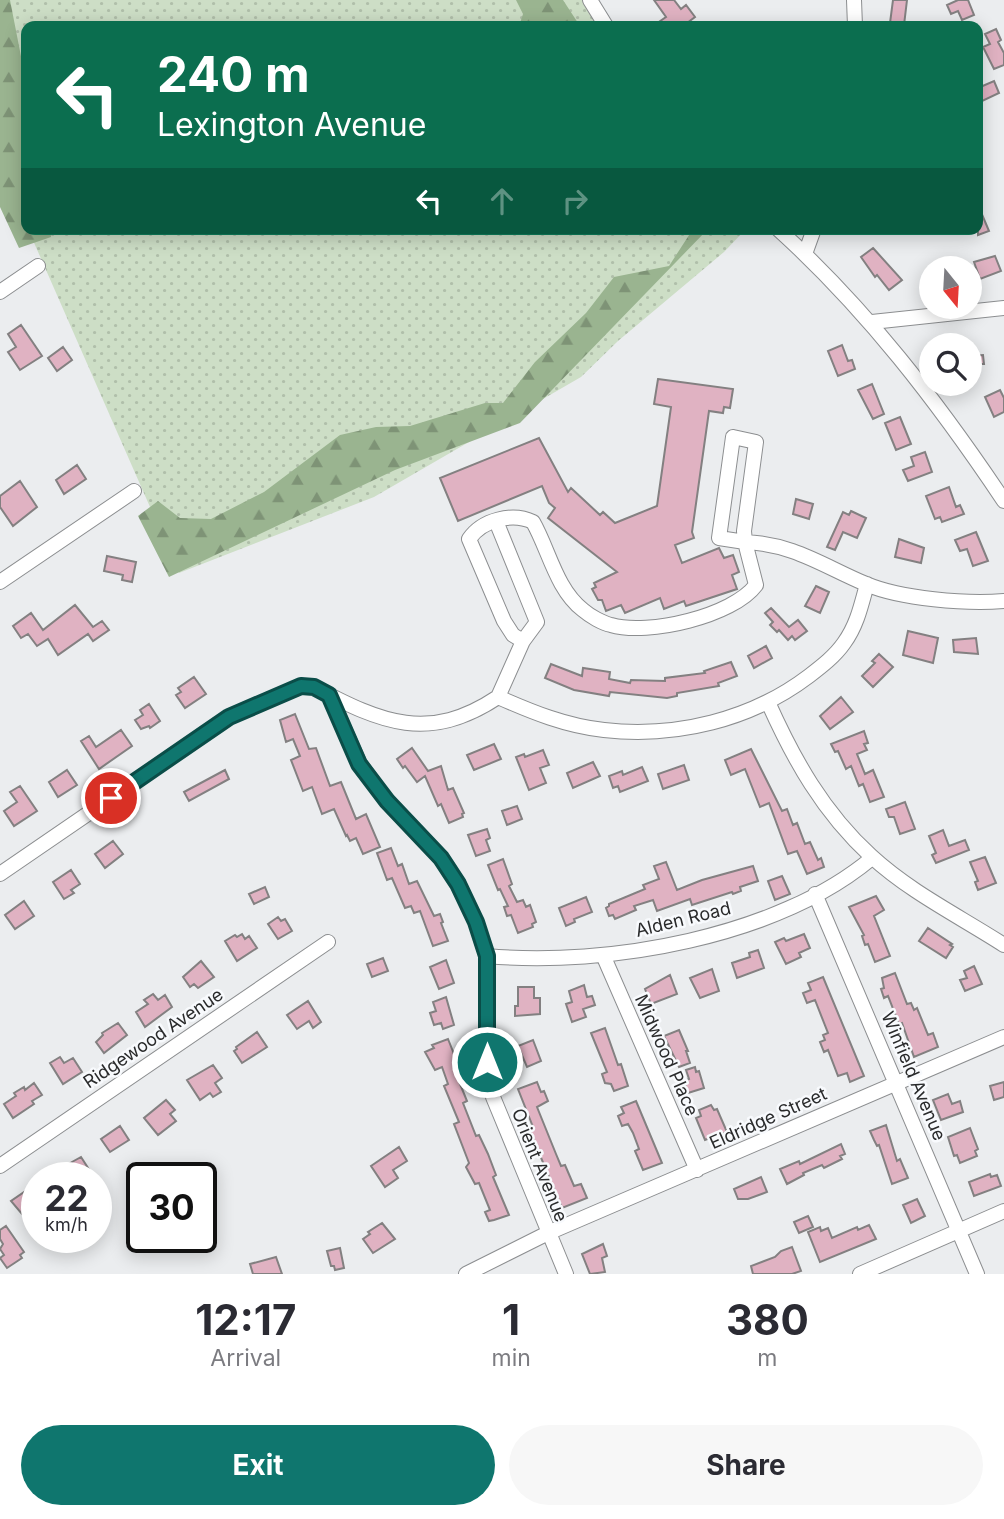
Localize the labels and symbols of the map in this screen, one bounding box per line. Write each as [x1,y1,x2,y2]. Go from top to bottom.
north arrow [919,256,982,318]
pin [81,768,141,828]
street label: Alden Road [633,897,733,941]
street label: Ridgewood Avenue [79,984,227,1092]
street label: Midwood Place [631,991,703,1119]
street label: Winfield Avenue [877,1008,951,1144]
position arrow [450,1025,524,1099]
street label: Eldridge Street [706,1083,830,1153]
street label: Orient Avenue [508,1105,572,1225]
speed limit sign: 30 [126,1162,217,1253]

